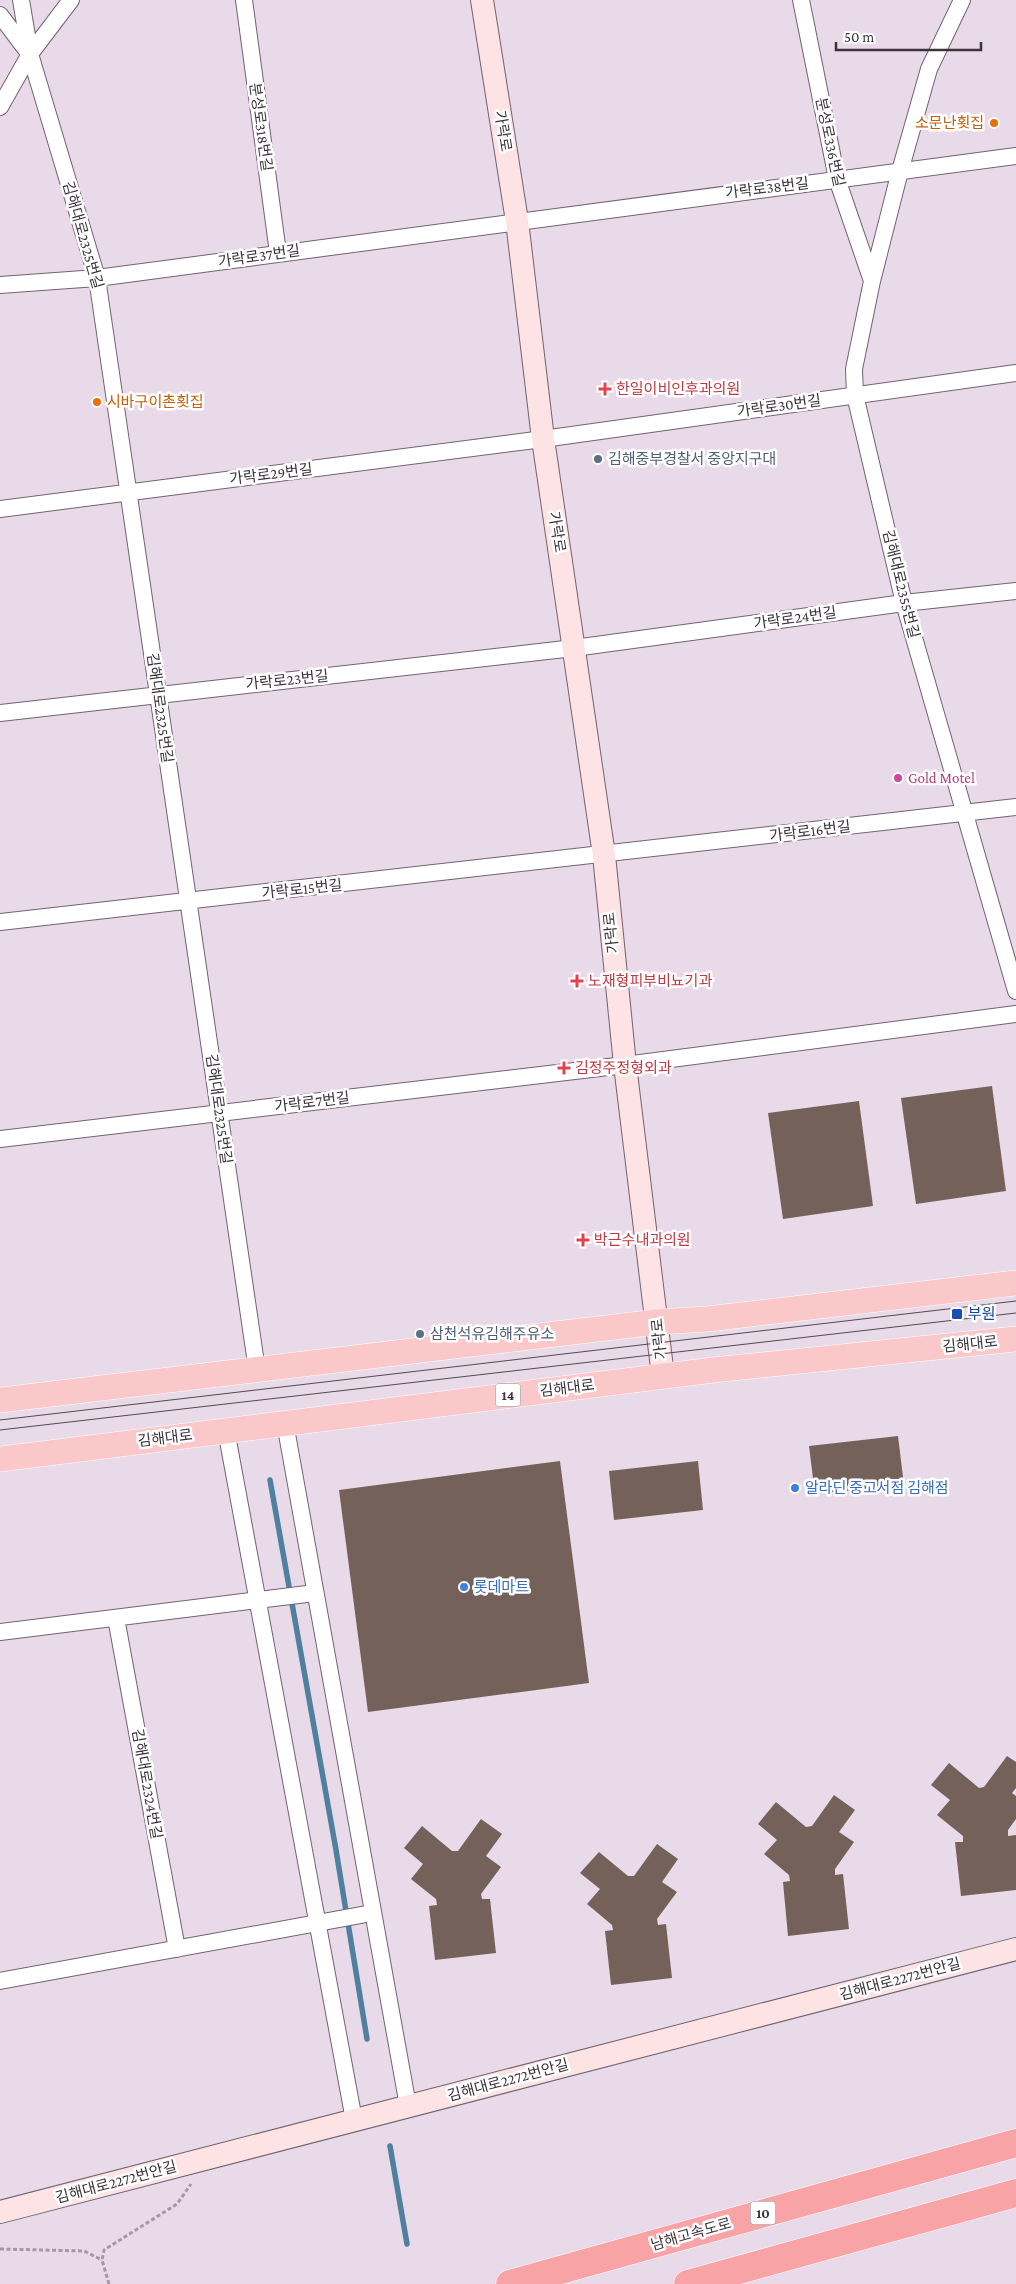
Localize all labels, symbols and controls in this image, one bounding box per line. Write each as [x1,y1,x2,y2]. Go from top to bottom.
scale bar [836,20,981,52]
text: 50 m [844,29,874,45]
street label: 분성로318번길 [247,82,275,172]
street label: 분성로336번길 [813,96,847,188]
street label: 가락로 [492,109,514,153]
place label: 소문난횟집 [915,114,984,131]
marker: 소문난횟집 [988,117,1000,129]
street label: 가락로38번길 [724,175,810,201]
street label: 김해대로2325번길 [60,179,106,291]
street label: 가락로37번길 [217,242,301,270]
place label: 한일이비인후과의원 [616,381,740,397]
marker: 한일이비인후과의원 [598,382,612,396]
street label: 가락로30번길 [736,392,822,420]
place label: 시바구이촌횟집 [107,393,204,410]
marker: 시바구이촌횟집 [91,396,103,408]
place label: 김해중부경찰서 중앙지구대 [608,451,776,467]
marker: 김해중부경찰서 중앙지구대 [592,453,604,465]
street label: 가락로29번길 [228,461,314,487]
street label: 가락로 [546,510,568,554]
street label: 김해대로2355번길 [880,528,922,640]
street label: 가락로24번길 [752,604,838,632]
street label: 김해대로2325번길 [144,652,176,764]
street label: 가락로23번길 [245,668,329,692]
place label: Gold Motel [908,770,975,786]
marker: Gold Motel [892,772,904,784]
street label: 가락로16번길 [769,818,851,844]
street label: 가락로15번길 [261,877,343,901]
street label: 가락로 [601,912,621,954]
place label: 노재형피부비뇨기과 [588,973,712,989]
marker: 노재형피부비뇨기과 [570,974,584,988]
street label: 김해대로2325번길 [203,1053,235,1165]
place label: 김정주정형외과 [575,1060,672,1076]
marker: 김정주정형외과 [557,1061,571,1075]
street label: 가락로7번길 [273,1089,351,1115]
place label: 박근수내과의원 [594,1232,691,1248]
marker: 박근수내과의원 [576,1233,590,1247]
place label: 부원 [968,1306,996,1322]
marker: 부원 [950,1307,964,1321]
street label: 가락로 [649,1318,669,1360]
place label: 삼천석유김해주유소 [430,1325,554,1342]
marker: 삼천석유김해주유소 [414,1328,426,1340]
street label: 김해대로 [942,1333,998,1355]
street label: 김해대로 [539,1377,595,1399]
road number: 14 [496,1384,520,1406]
street label: 김해대로 [137,1427,193,1449]
place label: 알라딘 중고서점 김해점 [805,1480,949,1496]
marker: 알라딘 중고서점 김해점 [789,1482,801,1494]
place label: 롯데마트 [474,1579,529,1595]
marker: 롯데마트 [458,1581,470,1593]
street label: 김해대로2324번길 [129,1728,165,1840]
street label: 김해대로2272번안길 [838,1955,962,2003]
street label: 김해대로2272번안길 [446,2056,570,2104]
street label: 김해대로2272번안길 [54,2158,178,2206]
road number: 10 [750,2202,776,2224]
street label: 남해고속도로 [649,2215,733,2253]

